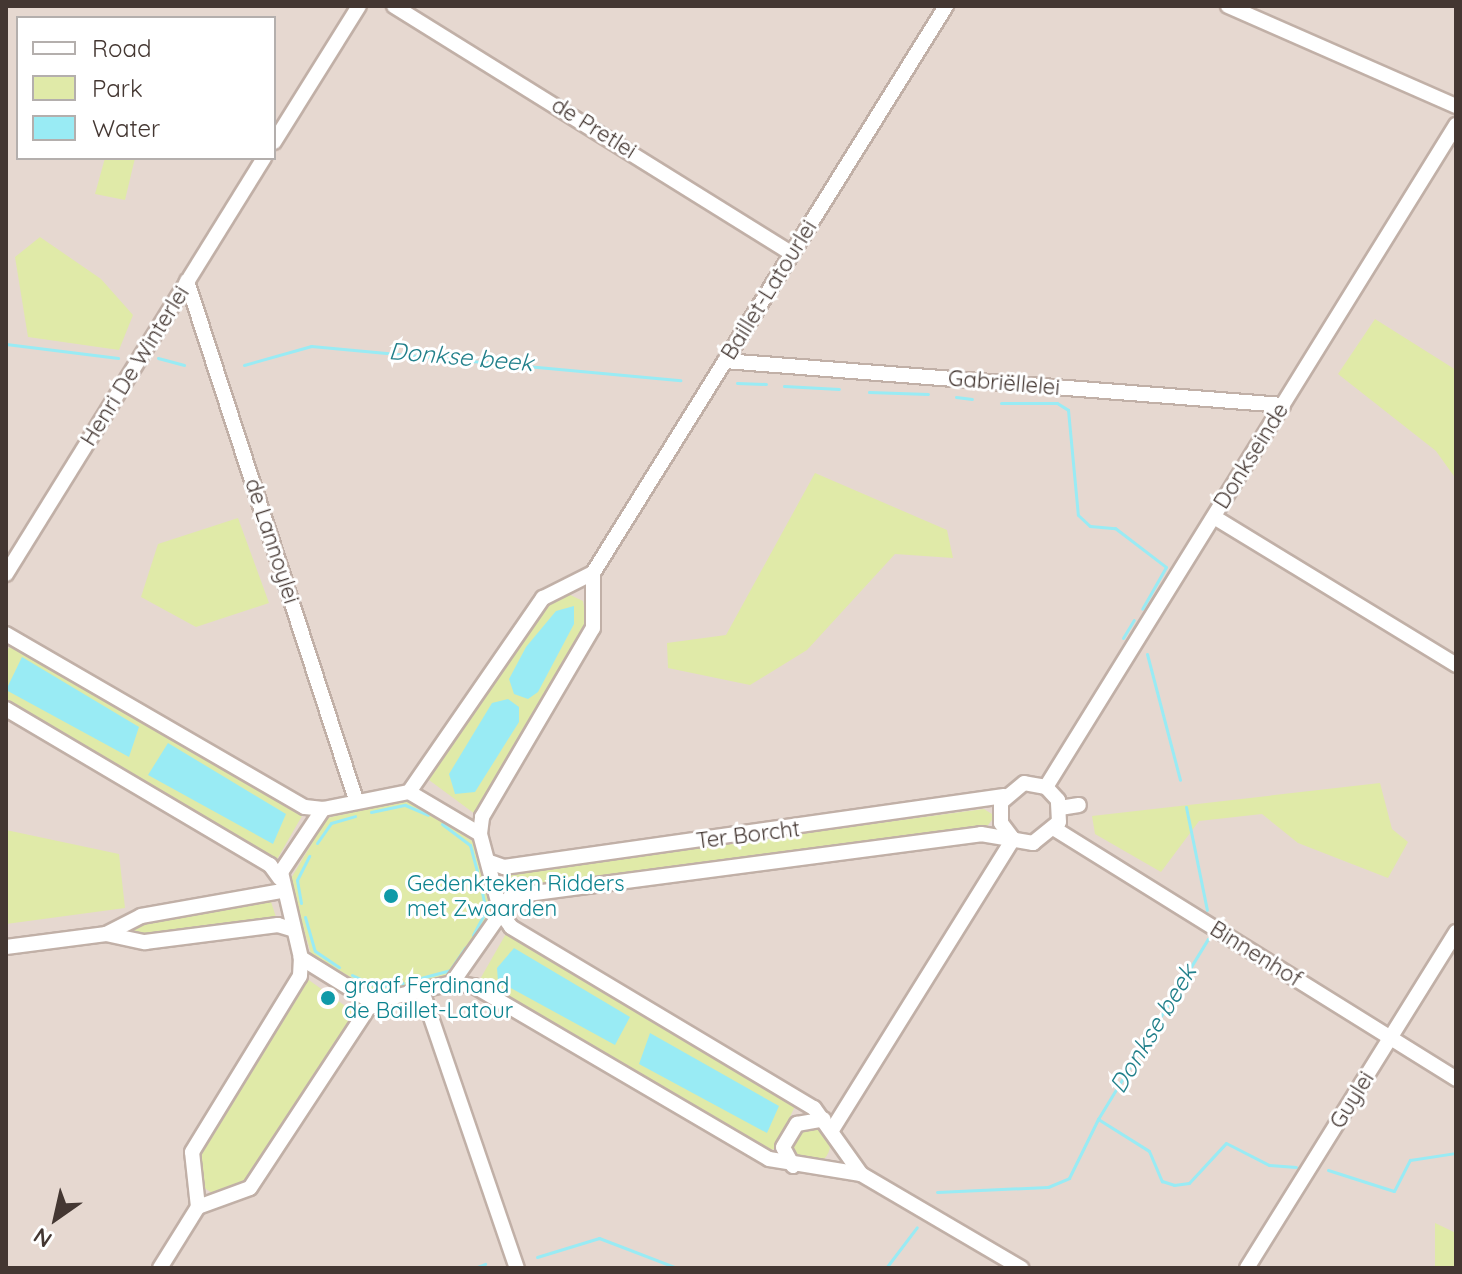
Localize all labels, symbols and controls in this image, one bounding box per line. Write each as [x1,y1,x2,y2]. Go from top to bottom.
legend [16,16,276,160]
text: Road [92,33,152,63]
text: Park [92,73,143,103]
street label: de Pretlei [547,92,641,164]
text: Water [92,113,160,143]
street label: Baillet-Latourlei [716,215,822,365]
street label: Henri De Winterlei [75,281,195,451]
water label: Donkse beek [388,336,534,378]
street label: Gabriëllelei [947,365,1061,401]
street label: Donkseinde [1208,398,1294,514]
street label: de Lannoylei [239,475,305,607]
street label: Ter Borcht [695,816,801,854]
place label: Gedenkteken Ridders met Zwaarden [407,870,625,922]
marker: Gedenkteken Ridders met Zwaarden [382,887,400,905]
street label: Binnenhof [1205,915,1307,993]
water label: Donkse beek [1103,960,1203,1098]
place label: graaf Ferdinand de Baillet-Latour [344,972,513,1024]
marker: graaf Ferdinand de Baillet-Latour [319,989,337,1007]
street label: Guylei [1324,1067,1380,1133]
north arrow [16,1178,96,1258]
text: N [28,1222,57,1254]

